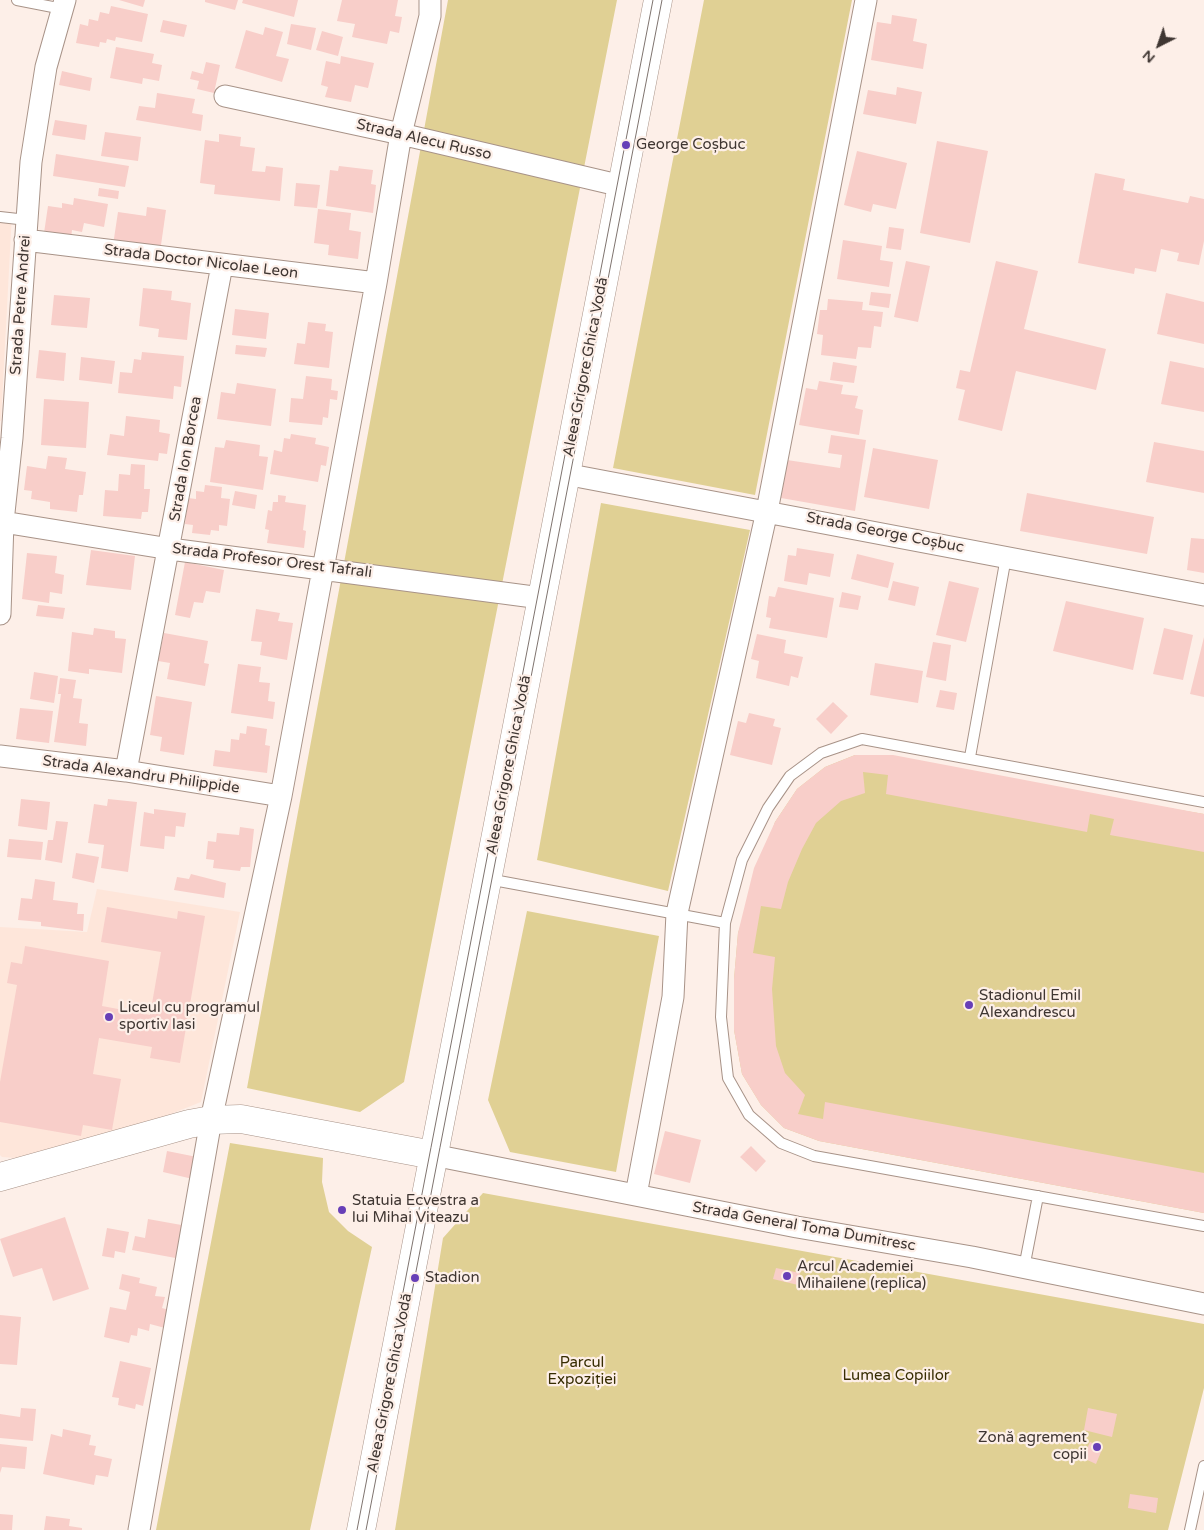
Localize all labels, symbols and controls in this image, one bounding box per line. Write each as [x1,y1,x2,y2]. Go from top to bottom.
north arrow [1134,20,1184,70]
text: N [1139,47,1159,67]
street label: Strada Alecu Russo [355,116,493,164]
place label: George Coșbuc [636,136,745,154]
marker: George Coșbuc [620,139,632,151]
street label: Strada Petre Andrei [7,235,35,375]
street label: Strada Doctor Nicolae Leon [103,241,299,283]
street label: Aleea Grigore Ghica Vodă [560,276,612,458]
street label: Strada Ion Borcea [166,395,206,523]
street label: Strada George Coșbuc [805,509,965,557]
street label: Strada Profesor Orest Tafrali [171,540,373,582]
street label: Aleea Grigore Ghica Vodă [483,674,535,856]
street label: Strada Alexandru Philippide [41,752,241,798]
place label: Stadionul Emil Alexandrescu [979,987,1081,1022]
place label: Liceul cu programul sportiv Iasi [119,999,260,1034]
marker: Stadionul Emil Alexandrescu [963,999,975,1011]
marker: Liceul cu programul sportiv Iasi [103,1011,115,1023]
place label: Statuia Ecvestra a lui Mihai Viteazu [352,1192,479,1227]
street label: Strada General Toma Dumitresc [691,1199,917,1255]
marker: Statuia Ecvestra a lui Mihai Viteazu [336,1204,348,1216]
place label: Arcul Academiei Mihailene (replica) [797,1258,926,1293]
place label: Stadion [425,1269,480,1287]
marker: Arcul Academiei Mihailene (replica) [781,1270,793,1282]
marker: Stadion [409,1272,421,1284]
street label: Aleea Grigore Ghica Vodă [364,1292,416,1474]
park label: Parcul Expoziției [547,1354,617,1389]
park label: Lumea Copiilor [842,1367,950,1385]
place label: Zonă agrement copii [978,1429,1087,1464]
marker: Zonă agrement copii [1091,1441,1103,1453]

